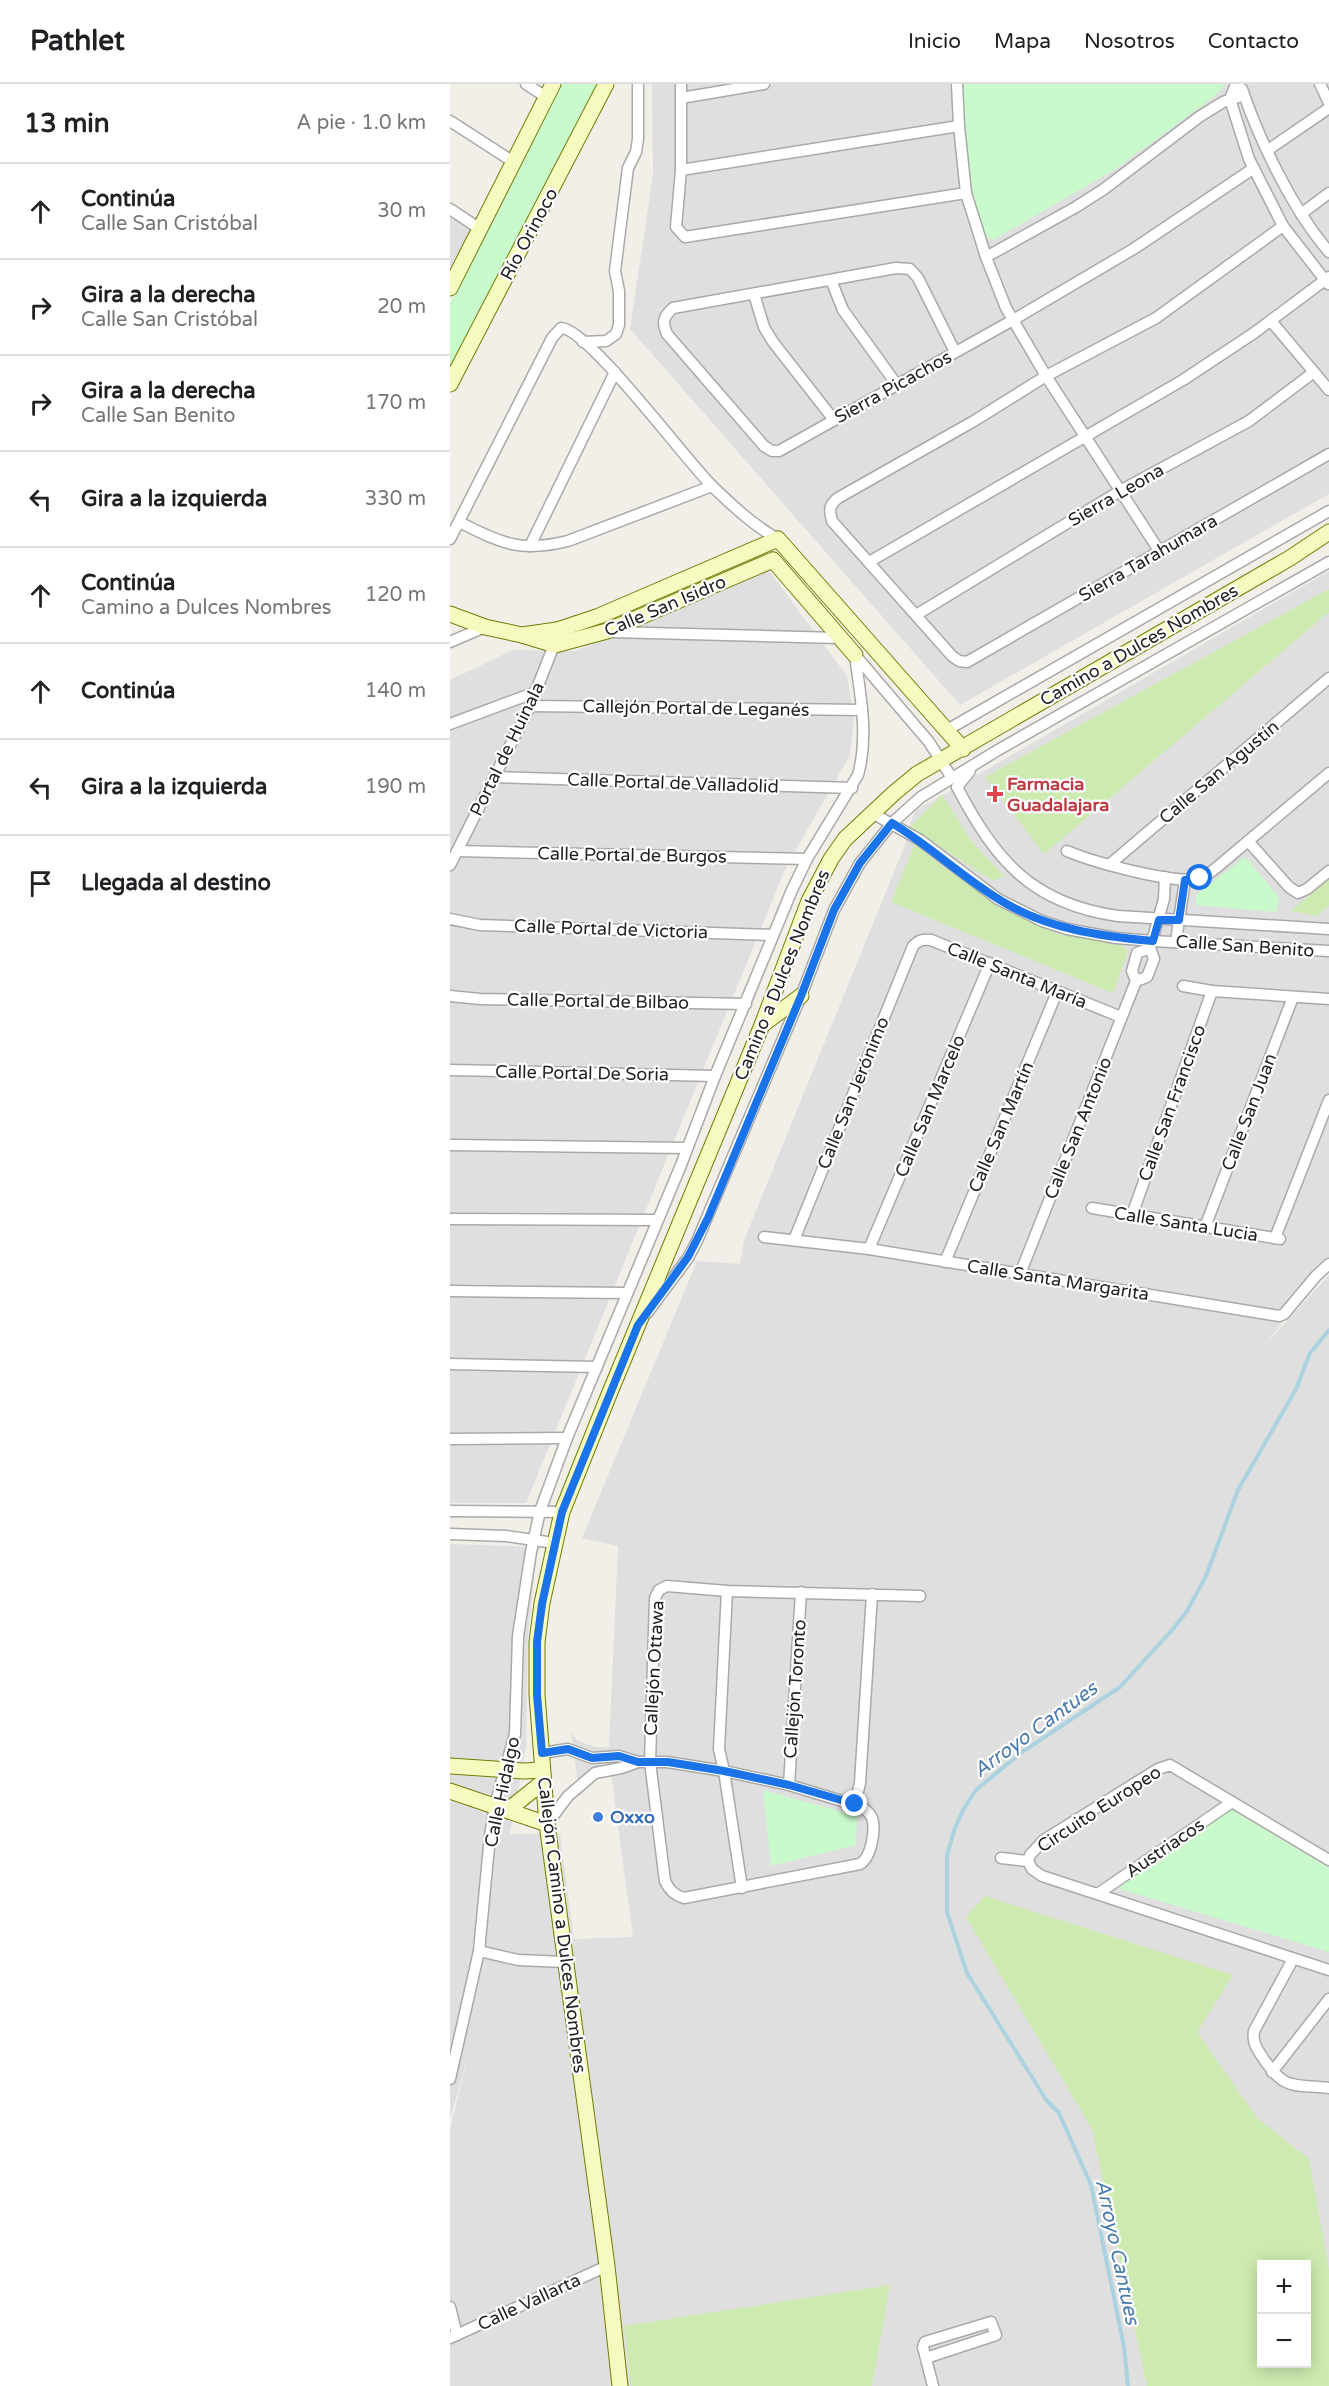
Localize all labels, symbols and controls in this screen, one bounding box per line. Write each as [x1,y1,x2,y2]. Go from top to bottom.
text: Pathlet [30,24,125,58]
text: Inicio [908,29,961,54]
text: Mapa [994,29,1051,54]
text: Nosotros [1084,29,1175,54]
text: Contacto [1208,29,1299,54]
text: 13 min [24,108,110,139]
text: A pie · 1.0 km [297,111,426,135]
street label: Río Orinoco [496,184,562,284]
text: Continúa [81,186,175,212]
icon: ahead [24,195,57,228]
text: 30 m [377,199,426,223]
text: Calle San Cristóbal [81,212,258,236]
text: Gira a la derecha [81,282,256,308]
icon: right [24,291,57,324]
text: 20 m [377,295,426,319]
text: Calle San Cristóbal [81,308,258,332]
street label: Sierra Picachos [831,346,955,428]
text: Gira a la derecha [81,378,256,404]
icon: right [24,387,57,420]
text: 170 m [365,391,426,415]
text: Calle San Benito [81,404,235,428]
street label: Sierra Leona [1064,459,1168,531]
icon: left [24,483,57,516]
text: Gira a la izquierda [81,486,267,512]
text: 330 m [365,487,426,511]
street label: Sierra Tarahumara [1075,509,1221,607]
text: Continúa [81,570,175,596]
street label: Calle San Isidro [601,570,729,642]
icon: ahead [24,579,57,612]
street label: Camino a Dulces Nombres [1036,579,1242,711]
text: 120 m [365,583,426,607]
text: Camino a Dulces Nombres [81,596,331,620]
icon: ahead [24,675,57,708]
text: Continúa [81,678,175,704]
street label: Portal de Huinala [465,678,549,820]
text: 140 m [365,679,426,703]
street label: Callejón Portal de Leganés [582,695,810,721]
street label: Calle San Agustín [1155,715,1283,829]
street label: Calle Portal de Valladolid [567,768,779,798]
icon: left [24,771,57,804]
place label: Farmacia Guadalajara [1007,773,1109,816]
text: Gira a la izquierda [81,774,267,800]
text: 190 m [365,775,426,799]
marker: Farmacia Guadalajara [988,787,1002,801]
street label: Calle Portal de Burgos [537,842,727,868]
route start [1186,864,1212,890]
street label: Camino a Dulces Nombres [730,866,834,1084]
icon: arrive [24,867,57,900]
text: Llegada al destino [81,870,271,896]
street label: Calle Portal de Victoria [514,915,708,943]
street label: Calle San Benito [1175,930,1315,962]
street label: Calle Santa María [944,937,1090,1013]
street label: Calle Portal de Bilbao [507,988,689,1014]
street label: Calle San Jerónimo [812,1014,894,1172]
street label: Calle San Francisco [1133,1022,1211,1184]
street label: Calle San Marcelo [890,1031,970,1181]
street label: Calle San Juan [1217,1050,1281,1174]
street label: Calle San Antonio [1039,1054,1117,1202]
street label: Calle San Martín [964,1058,1038,1196]
street label: Calle Portal De Soria [495,1060,669,1086]
street label: Calle Santa Lucia [1112,1202,1260,1246]
street label: Calle Santa Margarita [965,1255,1151,1305]
street label: Callejón Ottawa [639,1600,669,1736]
street label: Callejón Toronto [779,1619,811,1759]
water label: Arroyo Cantues [969,1676,1103,1783]
street label: Calle Hidalgo [480,1735,524,1849]
street label: Circuito Europeo [1033,1761,1165,1857]
street label: Callejón Camino a Dulces Nombres [533,1776,591,2074]
route end [841,1790,867,1816]
place label: Oxxo [610,1806,655,1828]
marker: Oxxo [591,1810,605,1824]
street label: Austriacos [1121,1814,1209,1882]
water label: Arroyo Cantues [1090,2178,1144,2328]
map controls [1257,2260,1311,2368]
button: + [1257,2260,1311,2314]
street label: Calle Vallarta [474,2269,584,2335]
button: − [1257,2314,1311,2368]

